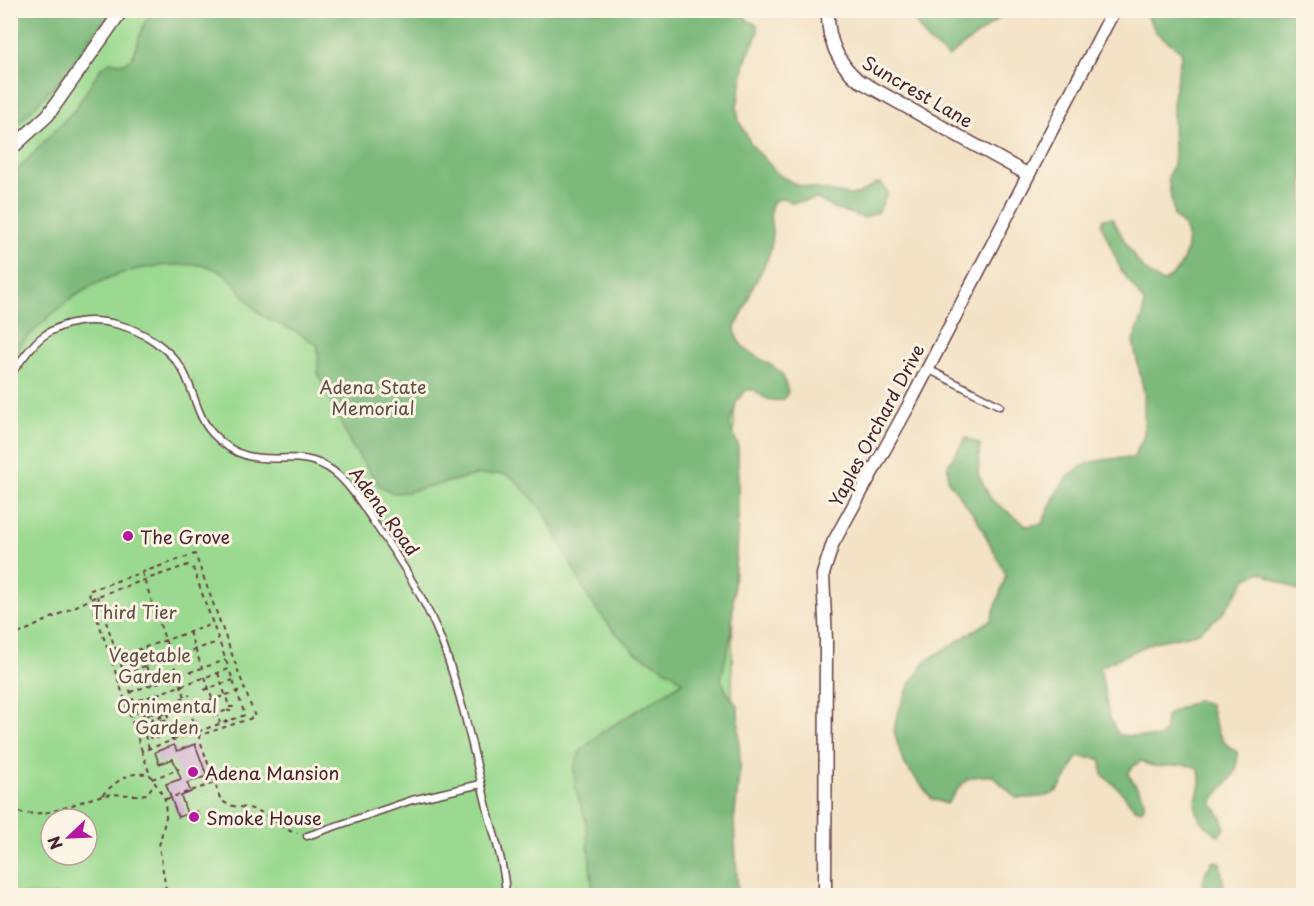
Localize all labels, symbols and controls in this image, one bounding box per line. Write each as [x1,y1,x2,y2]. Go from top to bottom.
street label: Suncrest Lane [858,48,978,134]
street label: Yaples Orchard Drive [822,338,931,511]
park label: Adena State Memorial [319,373,427,421]
street label: Adena Road [343,461,427,561]
place label: The Grove [140,523,230,550]
marker: The Grove [121,529,135,543]
park label: Third Tier [91,598,178,625]
park label: Vegetable Garden [109,641,191,689]
park label: Ornimental Garden [117,692,217,740]
place label: Adena Mansion [205,759,339,786]
marker: Adena Mansion [186,765,200,779]
place label: Smoke House [206,804,322,831]
north arrow [39,807,99,867]
marker: Smoke House [187,810,201,824]
text: N [41,833,68,854]

